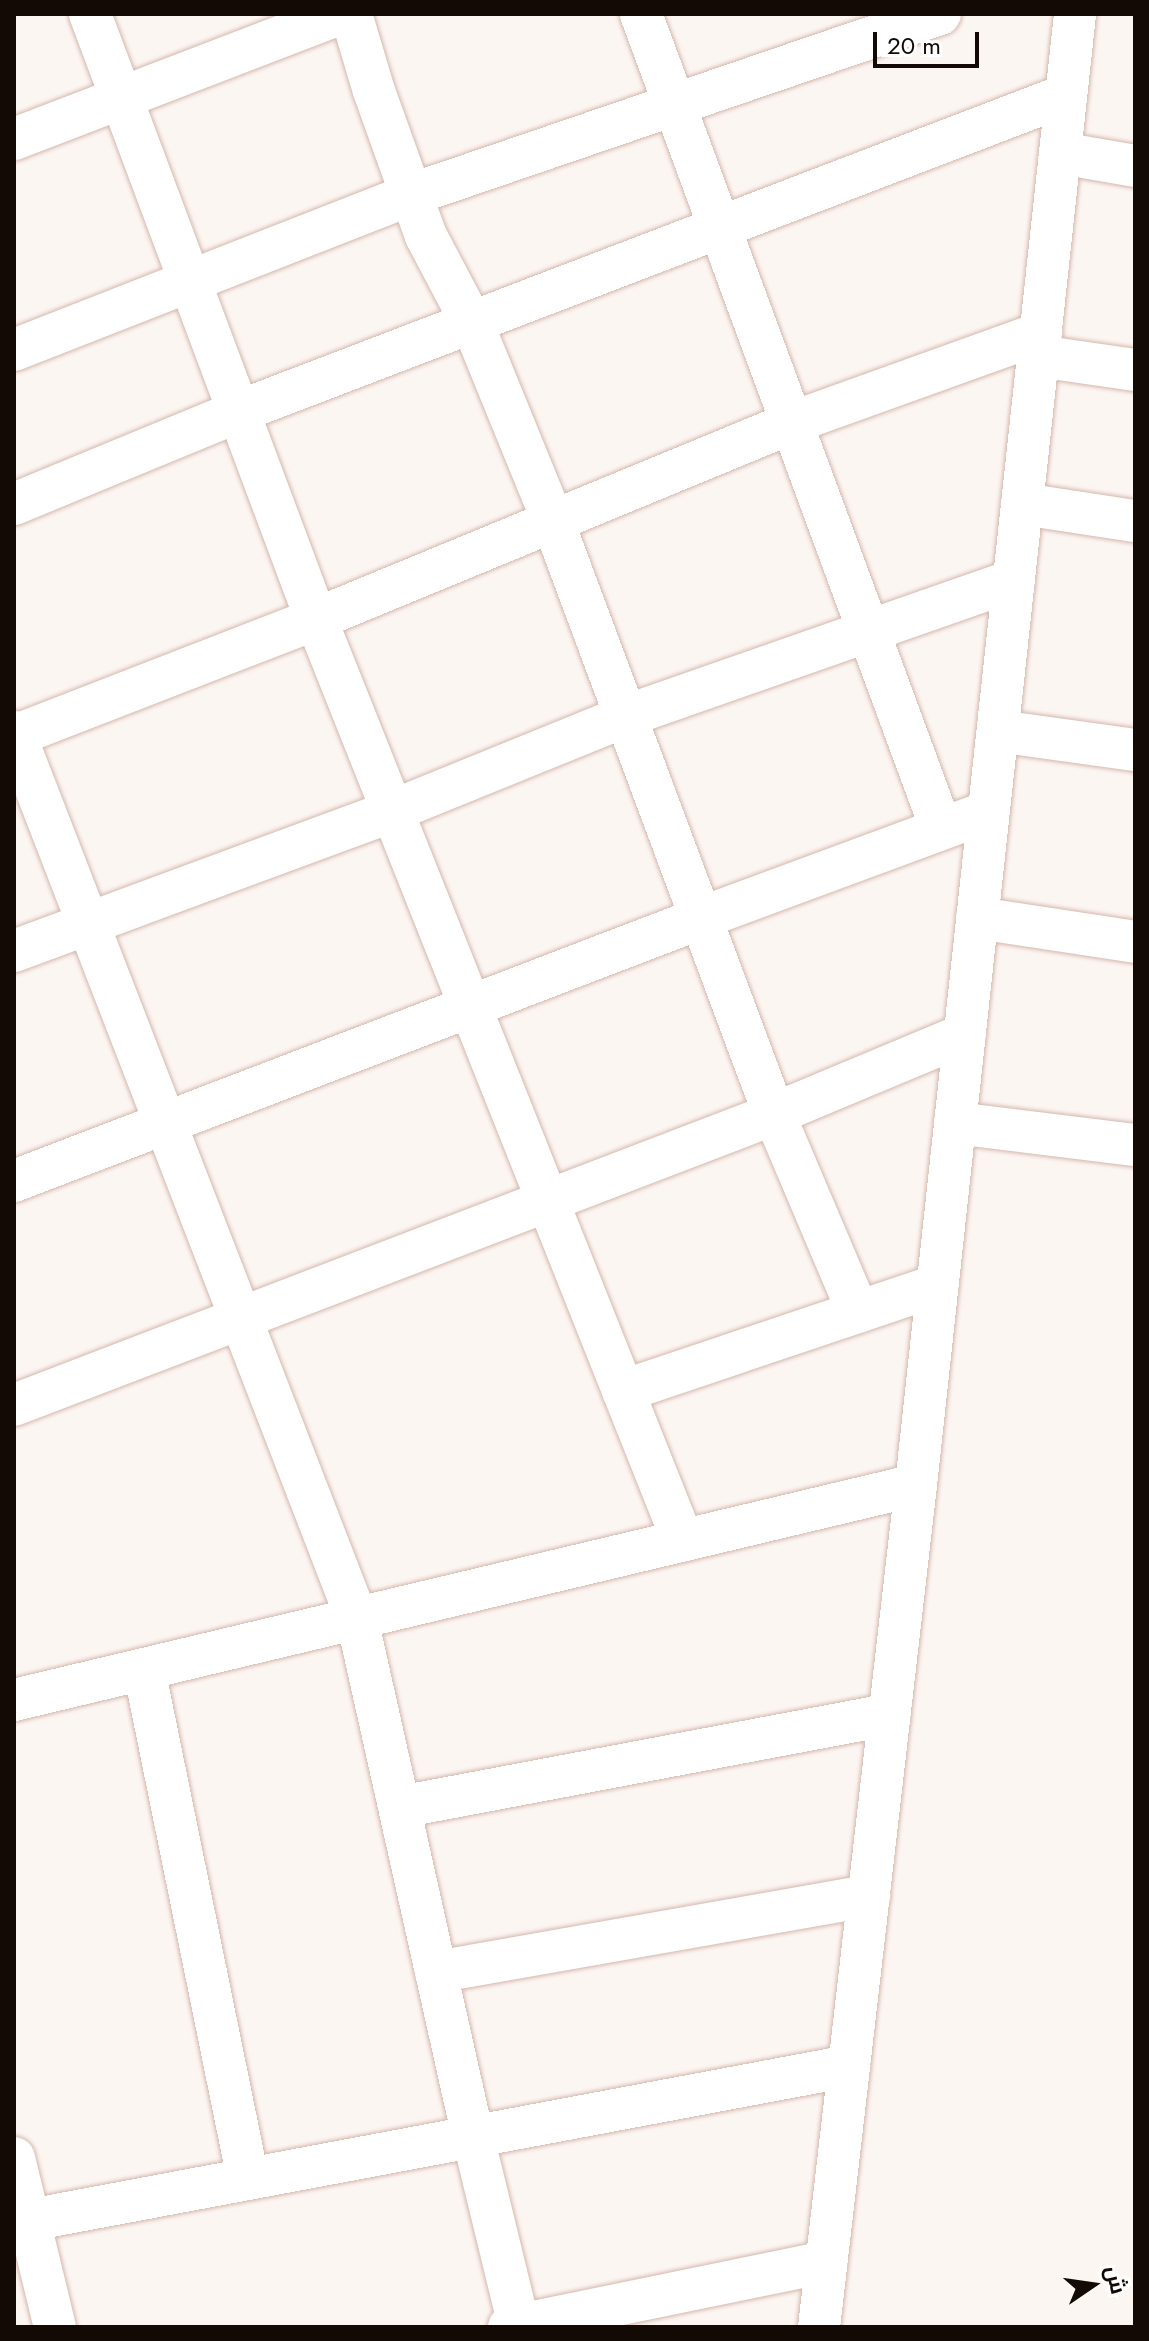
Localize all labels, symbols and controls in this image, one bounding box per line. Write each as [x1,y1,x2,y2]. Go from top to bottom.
scale bar [877,16,983,66]
text: 20 m [887,28,941,63]
north arrow [1053,2245,1133,2325]
text: ش [1098,2262,1135,2297]

